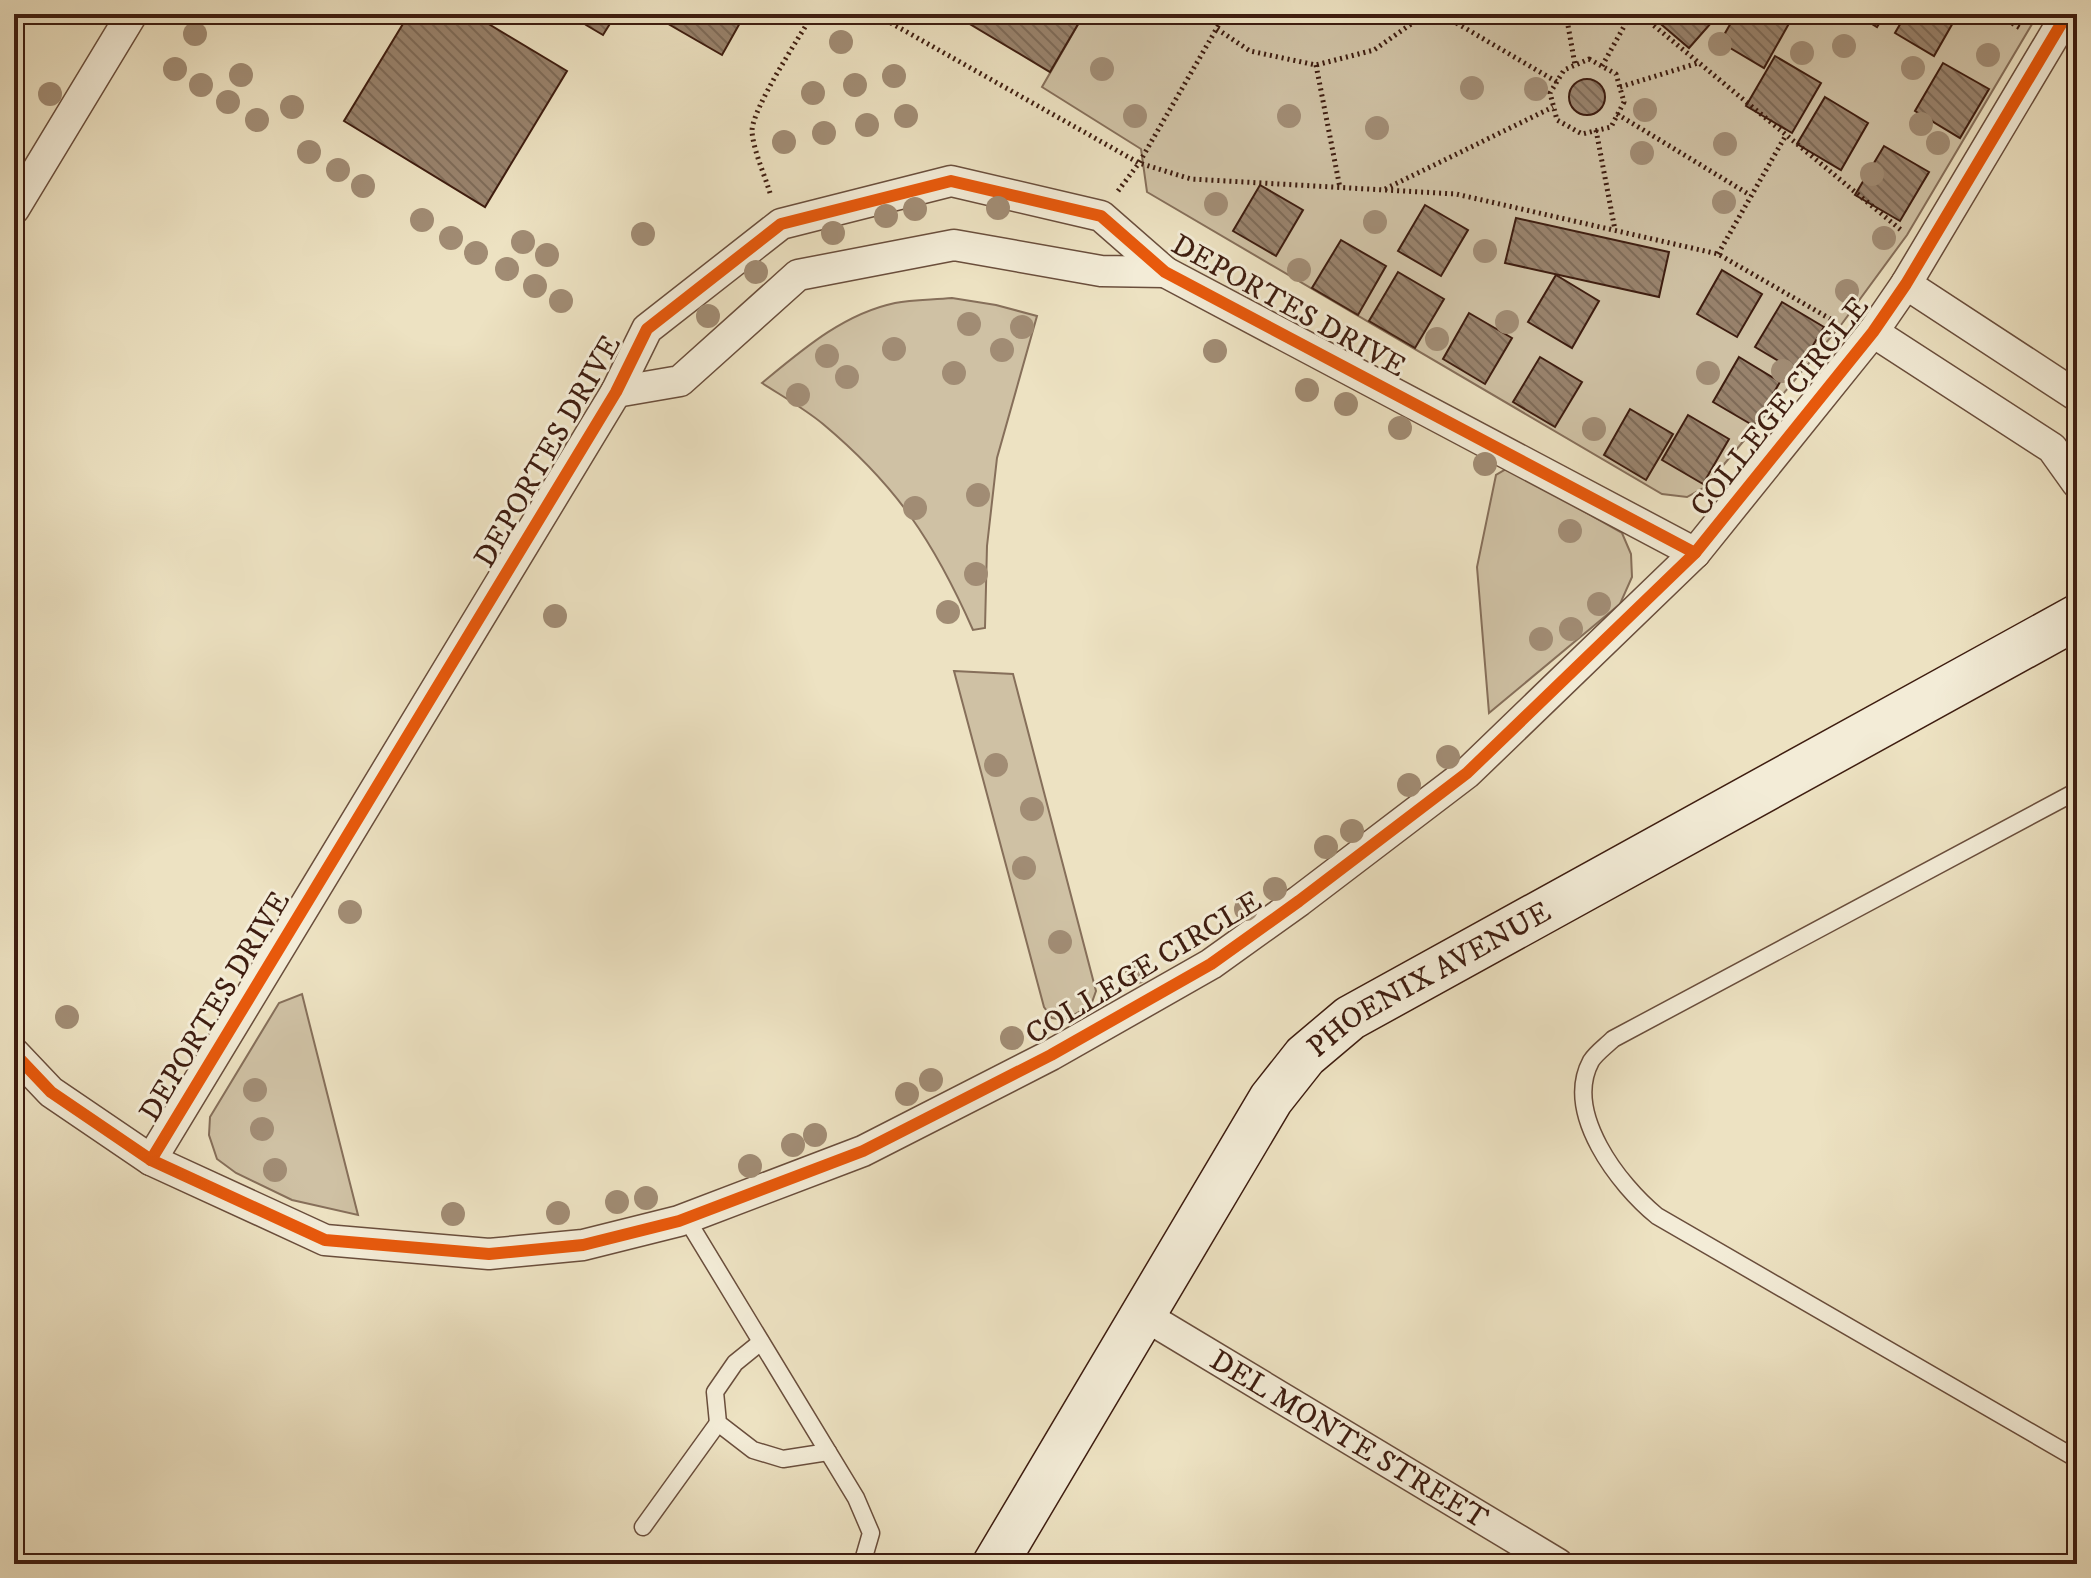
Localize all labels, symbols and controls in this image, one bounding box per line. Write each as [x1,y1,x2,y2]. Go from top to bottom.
street label: DEPORTES DRIVE [1165,227,1412,386]
street label: COLLEGE CIRCLE [1683,290,1878,524]
street label: DEPORTES DRIVE [467,329,630,575]
street label: COLLEGE CIRCLE [1019,883,1269,1053]
street label: DEPORTES DRIVE [132,885,299,1129]
street label: PHOENIX AVENUE [1300,894,1558,1066]
street label: DEL MONTE STREET [1203,1342,1495,1538]

